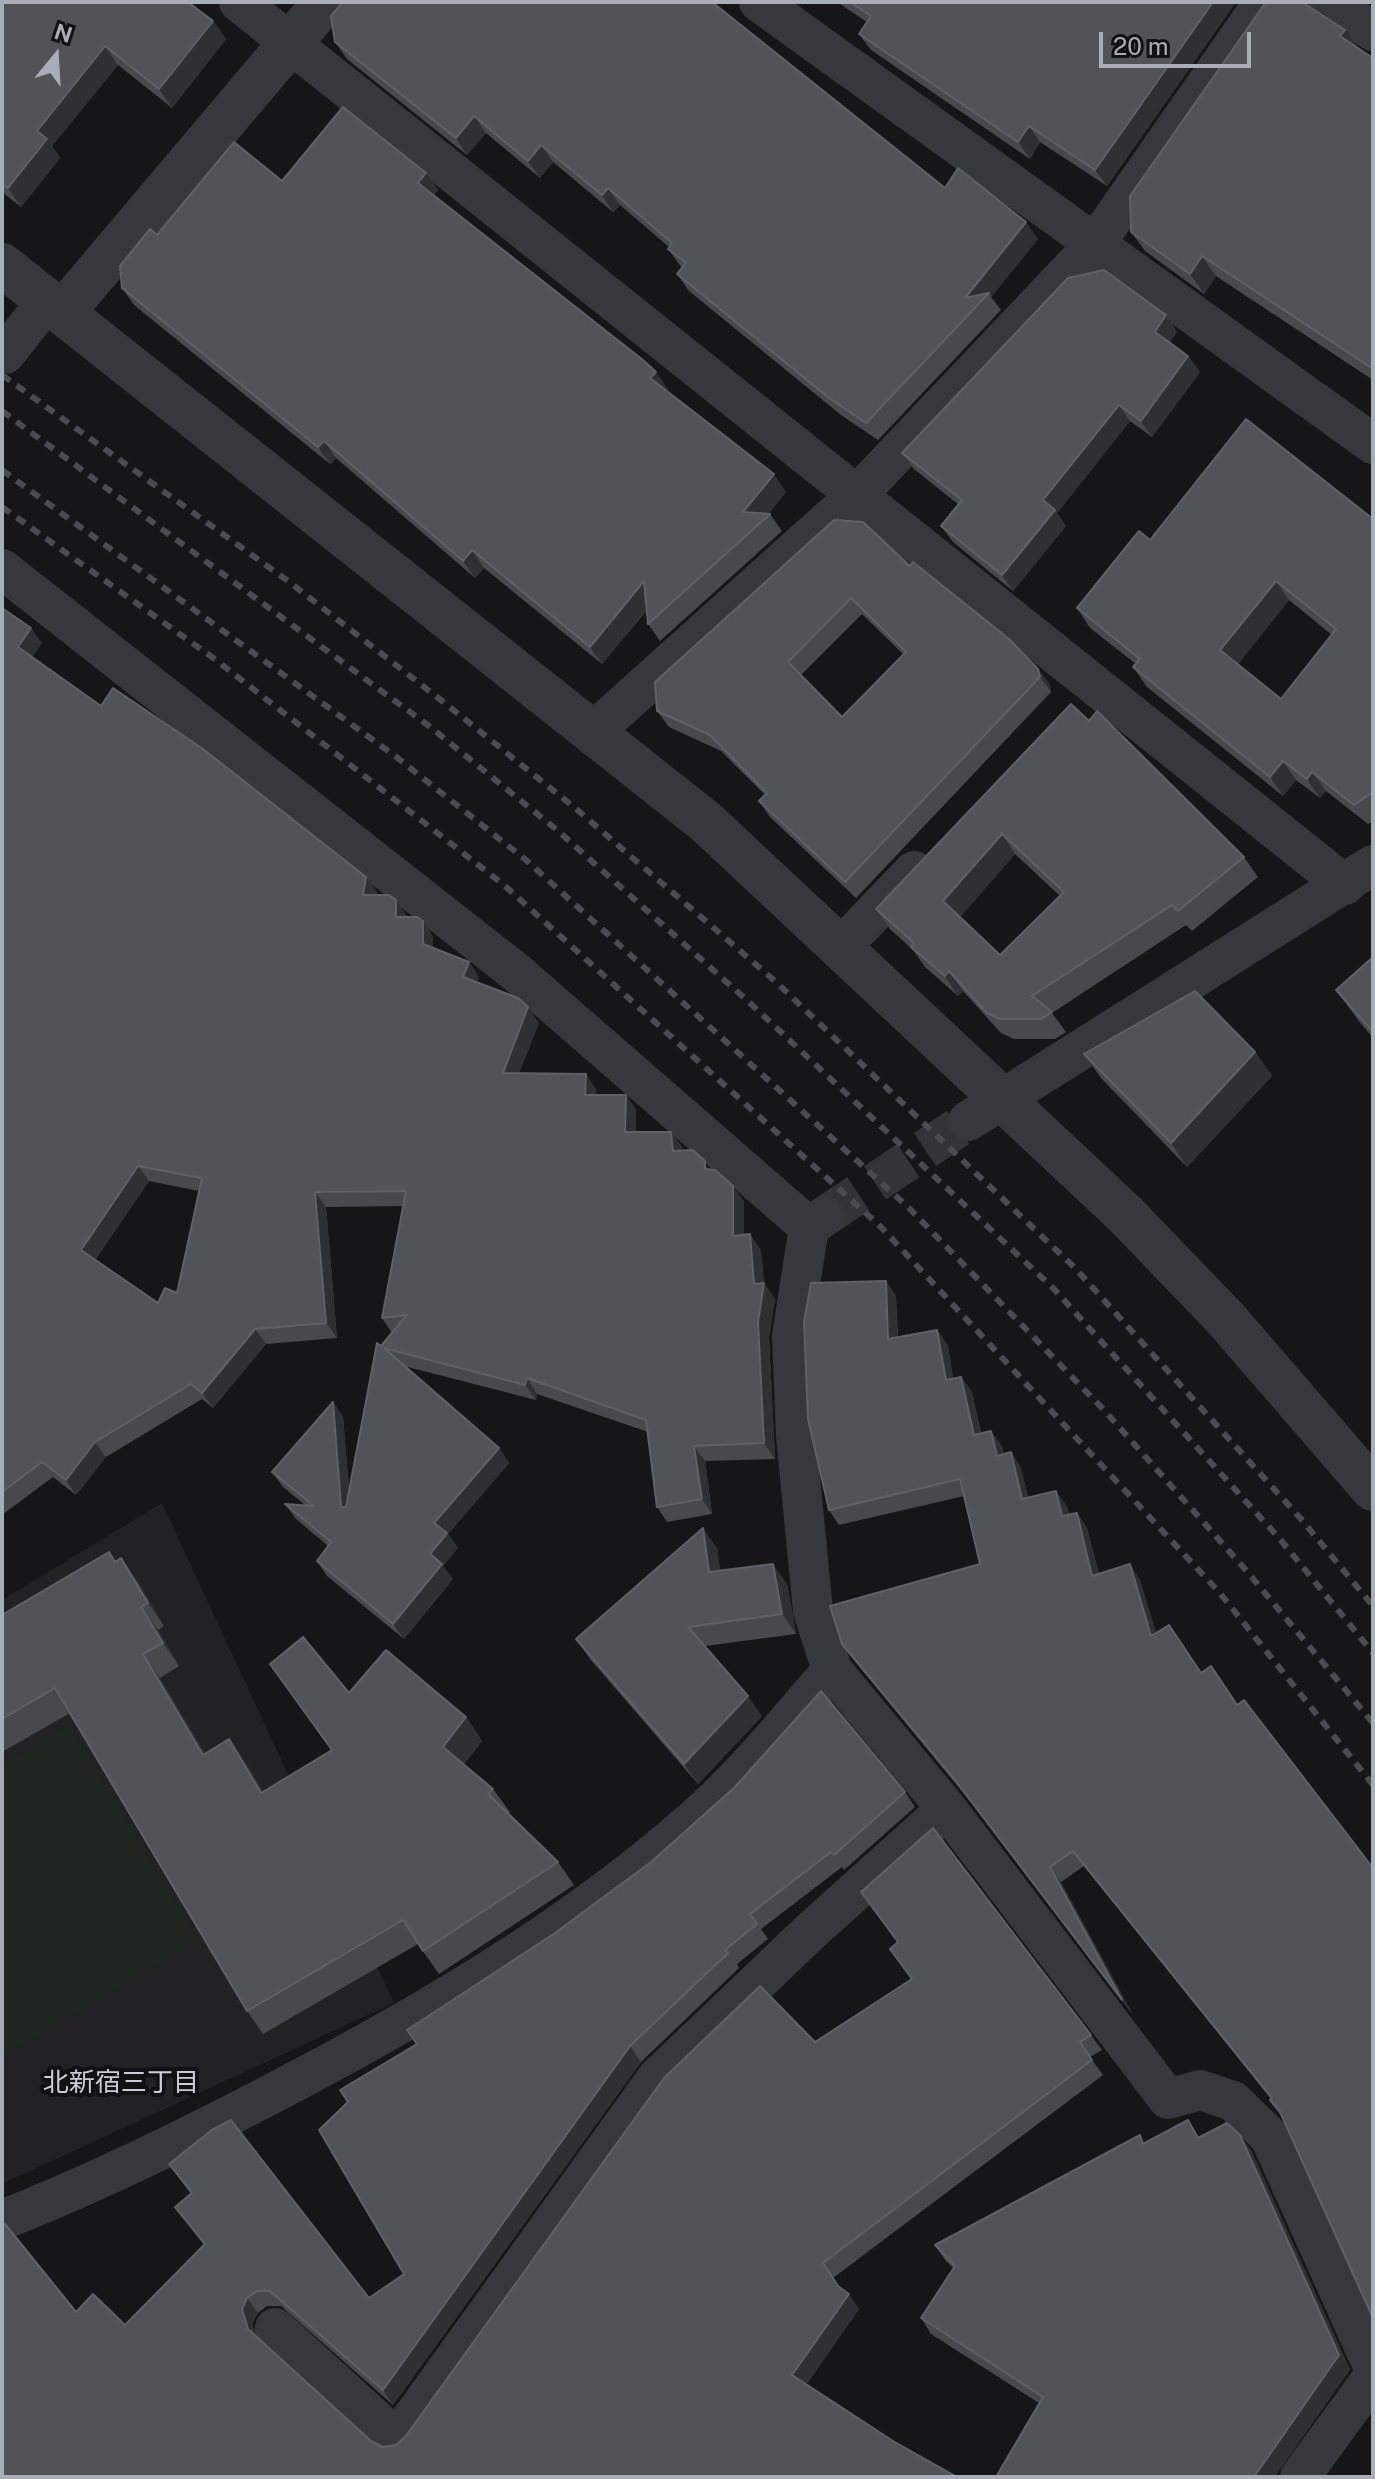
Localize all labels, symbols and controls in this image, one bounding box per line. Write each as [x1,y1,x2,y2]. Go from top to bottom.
north arrow [16,16,96,96]
scale bar [1103,16,1255,66]
text: N [51,18,76,48]
text: 20 m [1113,32,1169,60]
district label: 北新宿三丁目 [43,2067,199,2099]

